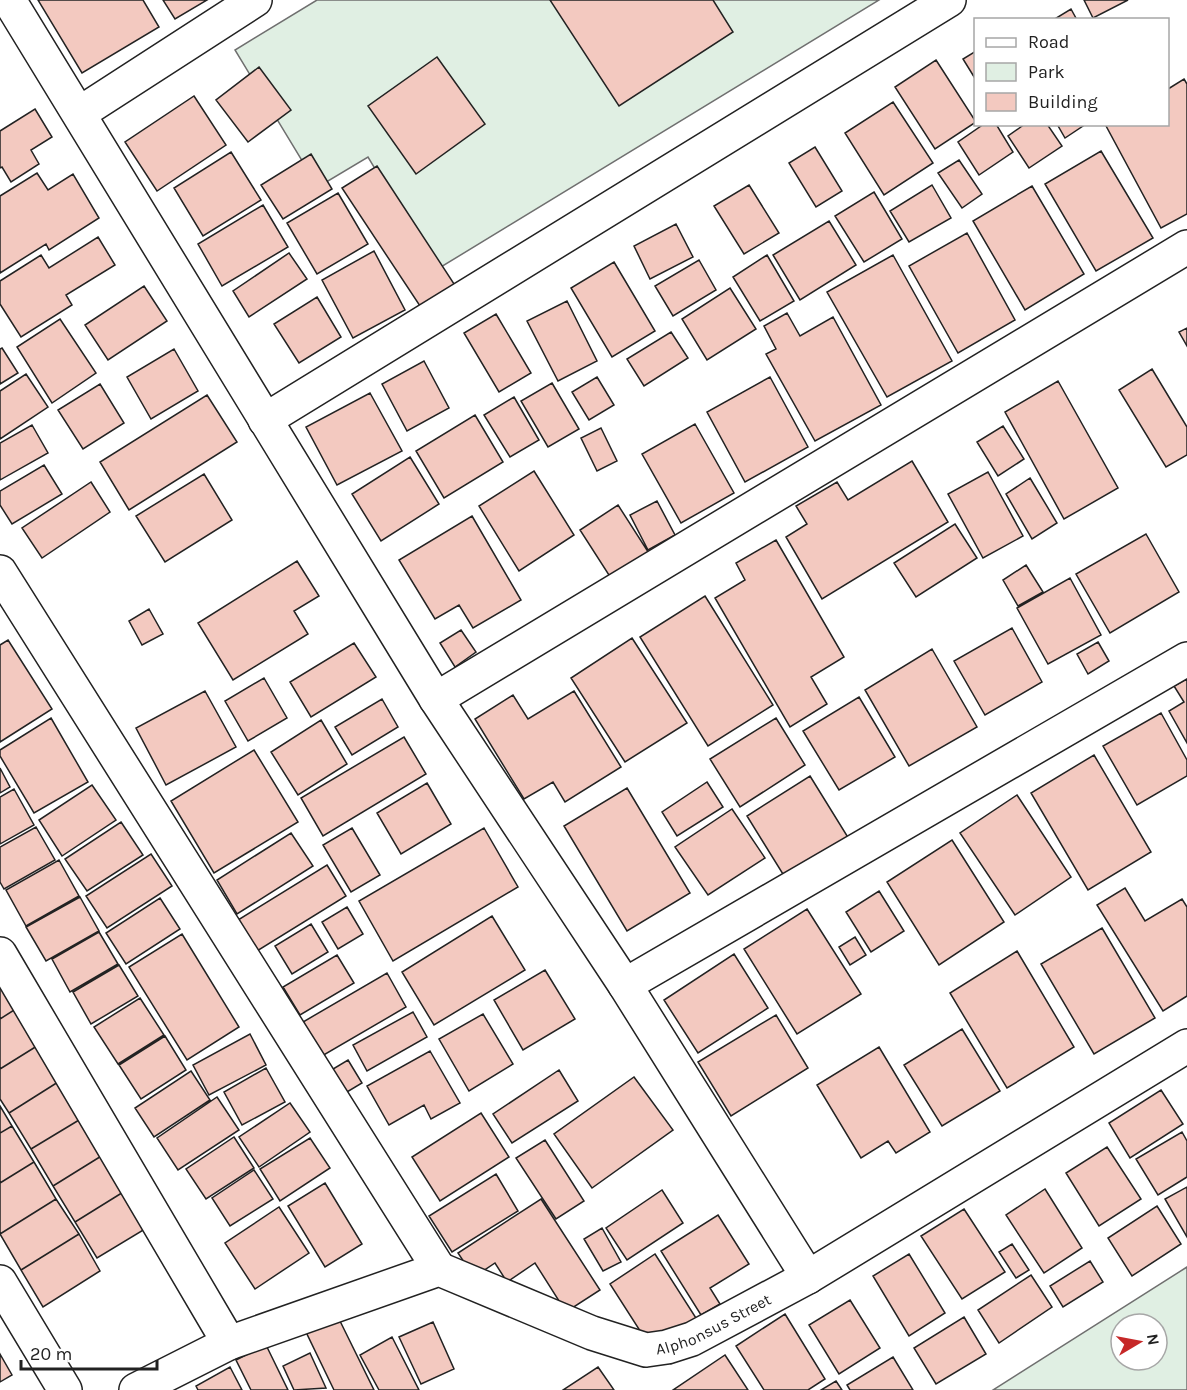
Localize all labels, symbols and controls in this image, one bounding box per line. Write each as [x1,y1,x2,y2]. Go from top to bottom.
legend [974,18,1169,126]
text: Road [1028,31,1069,53]
text: Park [1028,61,1065,83]
text: Building [1028,91,1098,113]
street label: Alphonsus Street [655,1290,774,1358]
north arrow [1109,1312,1169,1372]
text: N [1143,1332,1164,1347]
scale bar [21,1333,158,1371]
text: 20 m [30,1343,72,1365]

